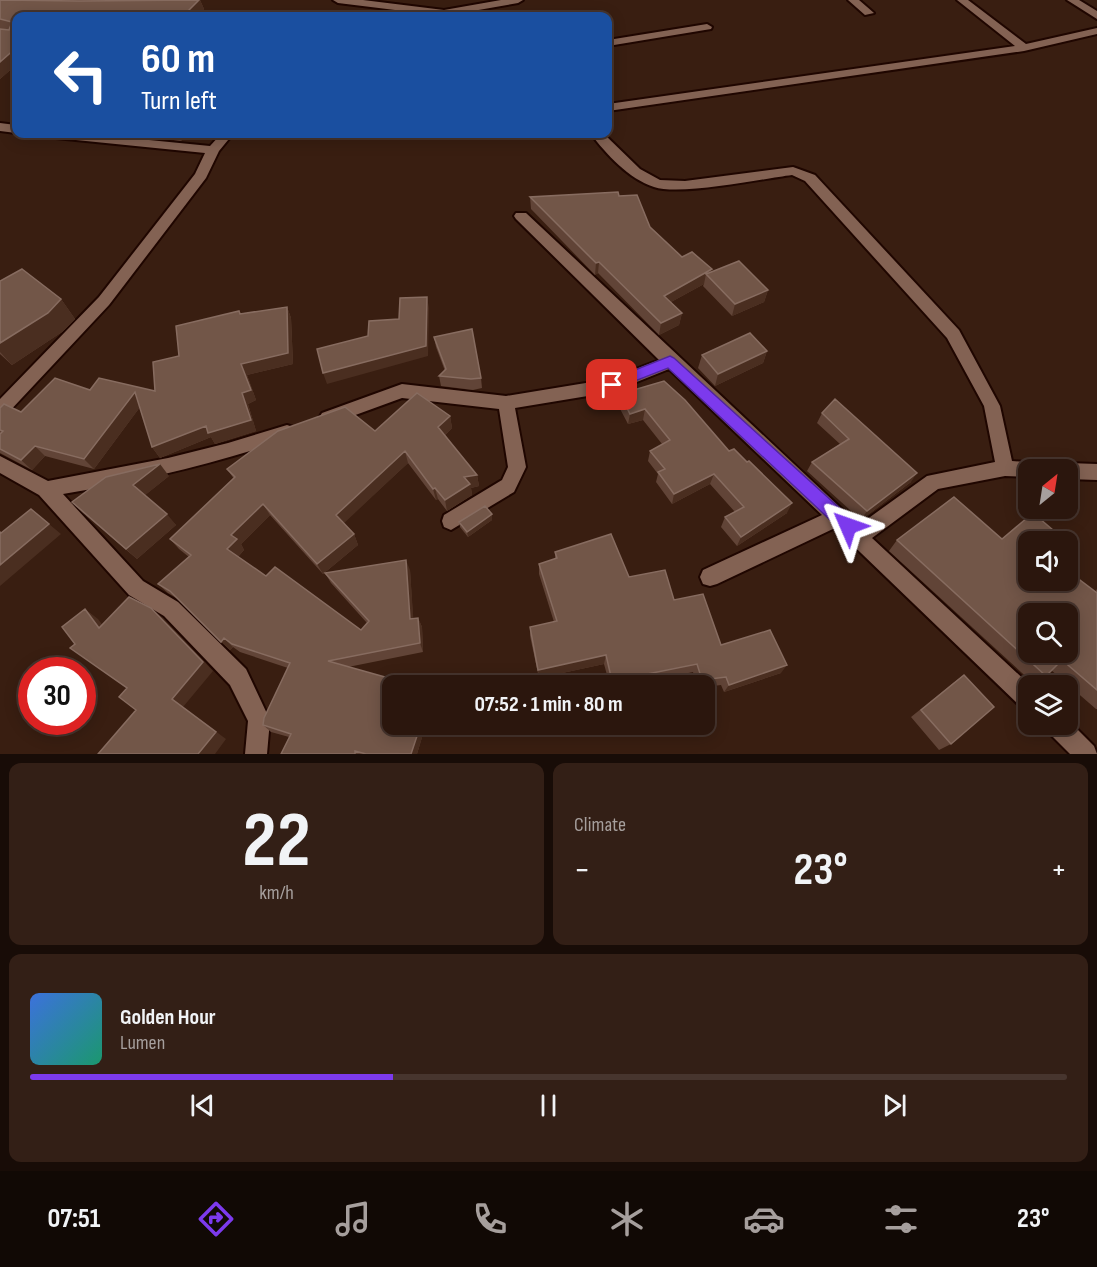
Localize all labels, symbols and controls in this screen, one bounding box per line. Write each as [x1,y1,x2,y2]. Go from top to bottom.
text: 60 m [141,34,215,85]
icon: left [42,36,120,114]
text: Turn left [141,85,217,117]
pin [586,359,637,410]
icon: arrive [595,368,628,401]
north arrow [1018,459,1078,519]
map controls [1018,459,1078,735]
position arrow [816,494,880,558]
button: sound [1018,531,1078,591]
button: search [1018,603,1078,663]
speed limit sign: 30 [18,657,96,735]
button: layers [1018,675,1078,735]
text: 07:52 · 1 min · 80 m [474,691,623,718]
text: 22 [242,795,311,888]
text: Climate [574,813,626,837]
text: 23° [793,843,848,898]
text: − [574,850,590,890]
text: + [1051,850,1067,890]
text: km/h [259,881,294,905]
text: Golden Hour [120,1004,216,1031]
text: Lumen [120,1031,165,1055]
icon: previous [186,1089,219,1122]
icon: pause [532,1089,565,1122]
icon: next [878,1089,911,1122]
icon: directions [195,1198,237,1240]
icon: music [332,1198,374,1240]
icon: phone [469,1198,511,1240]
icon: climate [606,1198,648,1240]
icon: car [743,1198,785,1240]
icon: filters [880,1198,922,1240]
text: 07:51 [47,1203,100,1235]
text: 23° [1017,1203,1049,1235]

